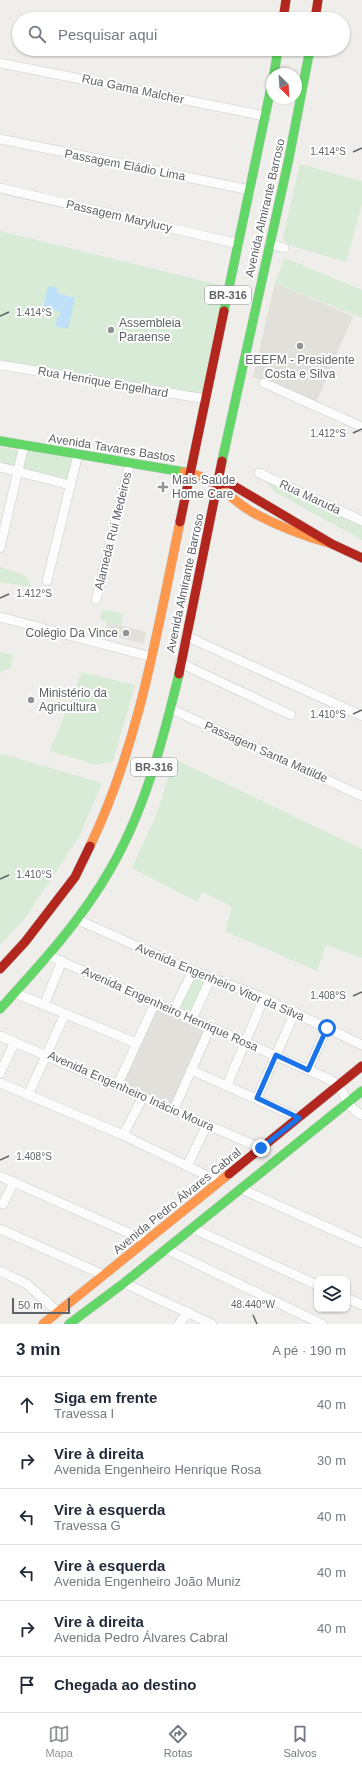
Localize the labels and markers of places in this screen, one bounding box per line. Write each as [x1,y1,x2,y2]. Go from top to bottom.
place label: Assembleia Paraense [119,316,181,344]
marker: Assembleia Paraense [106,325,116,335]
marker: EEEFM - Presidente Costa e Silva [295,341,305,351]
place label: EEEFM - Presidente Costa e Silva [245,353,355,381]
place label: Mais Saúde Home Care [172,473,236,501]
marker: Mais Saúde Home Care [157,481,169,493]
place label: Colégio Da Vince [25,626,118,640]
marker: Colégio Da Vince [121,628,131,638]
place label: Ministério da Agricultura [39,686,107,714]
marker: Ministério da Agricultura [26,695,36,705]

